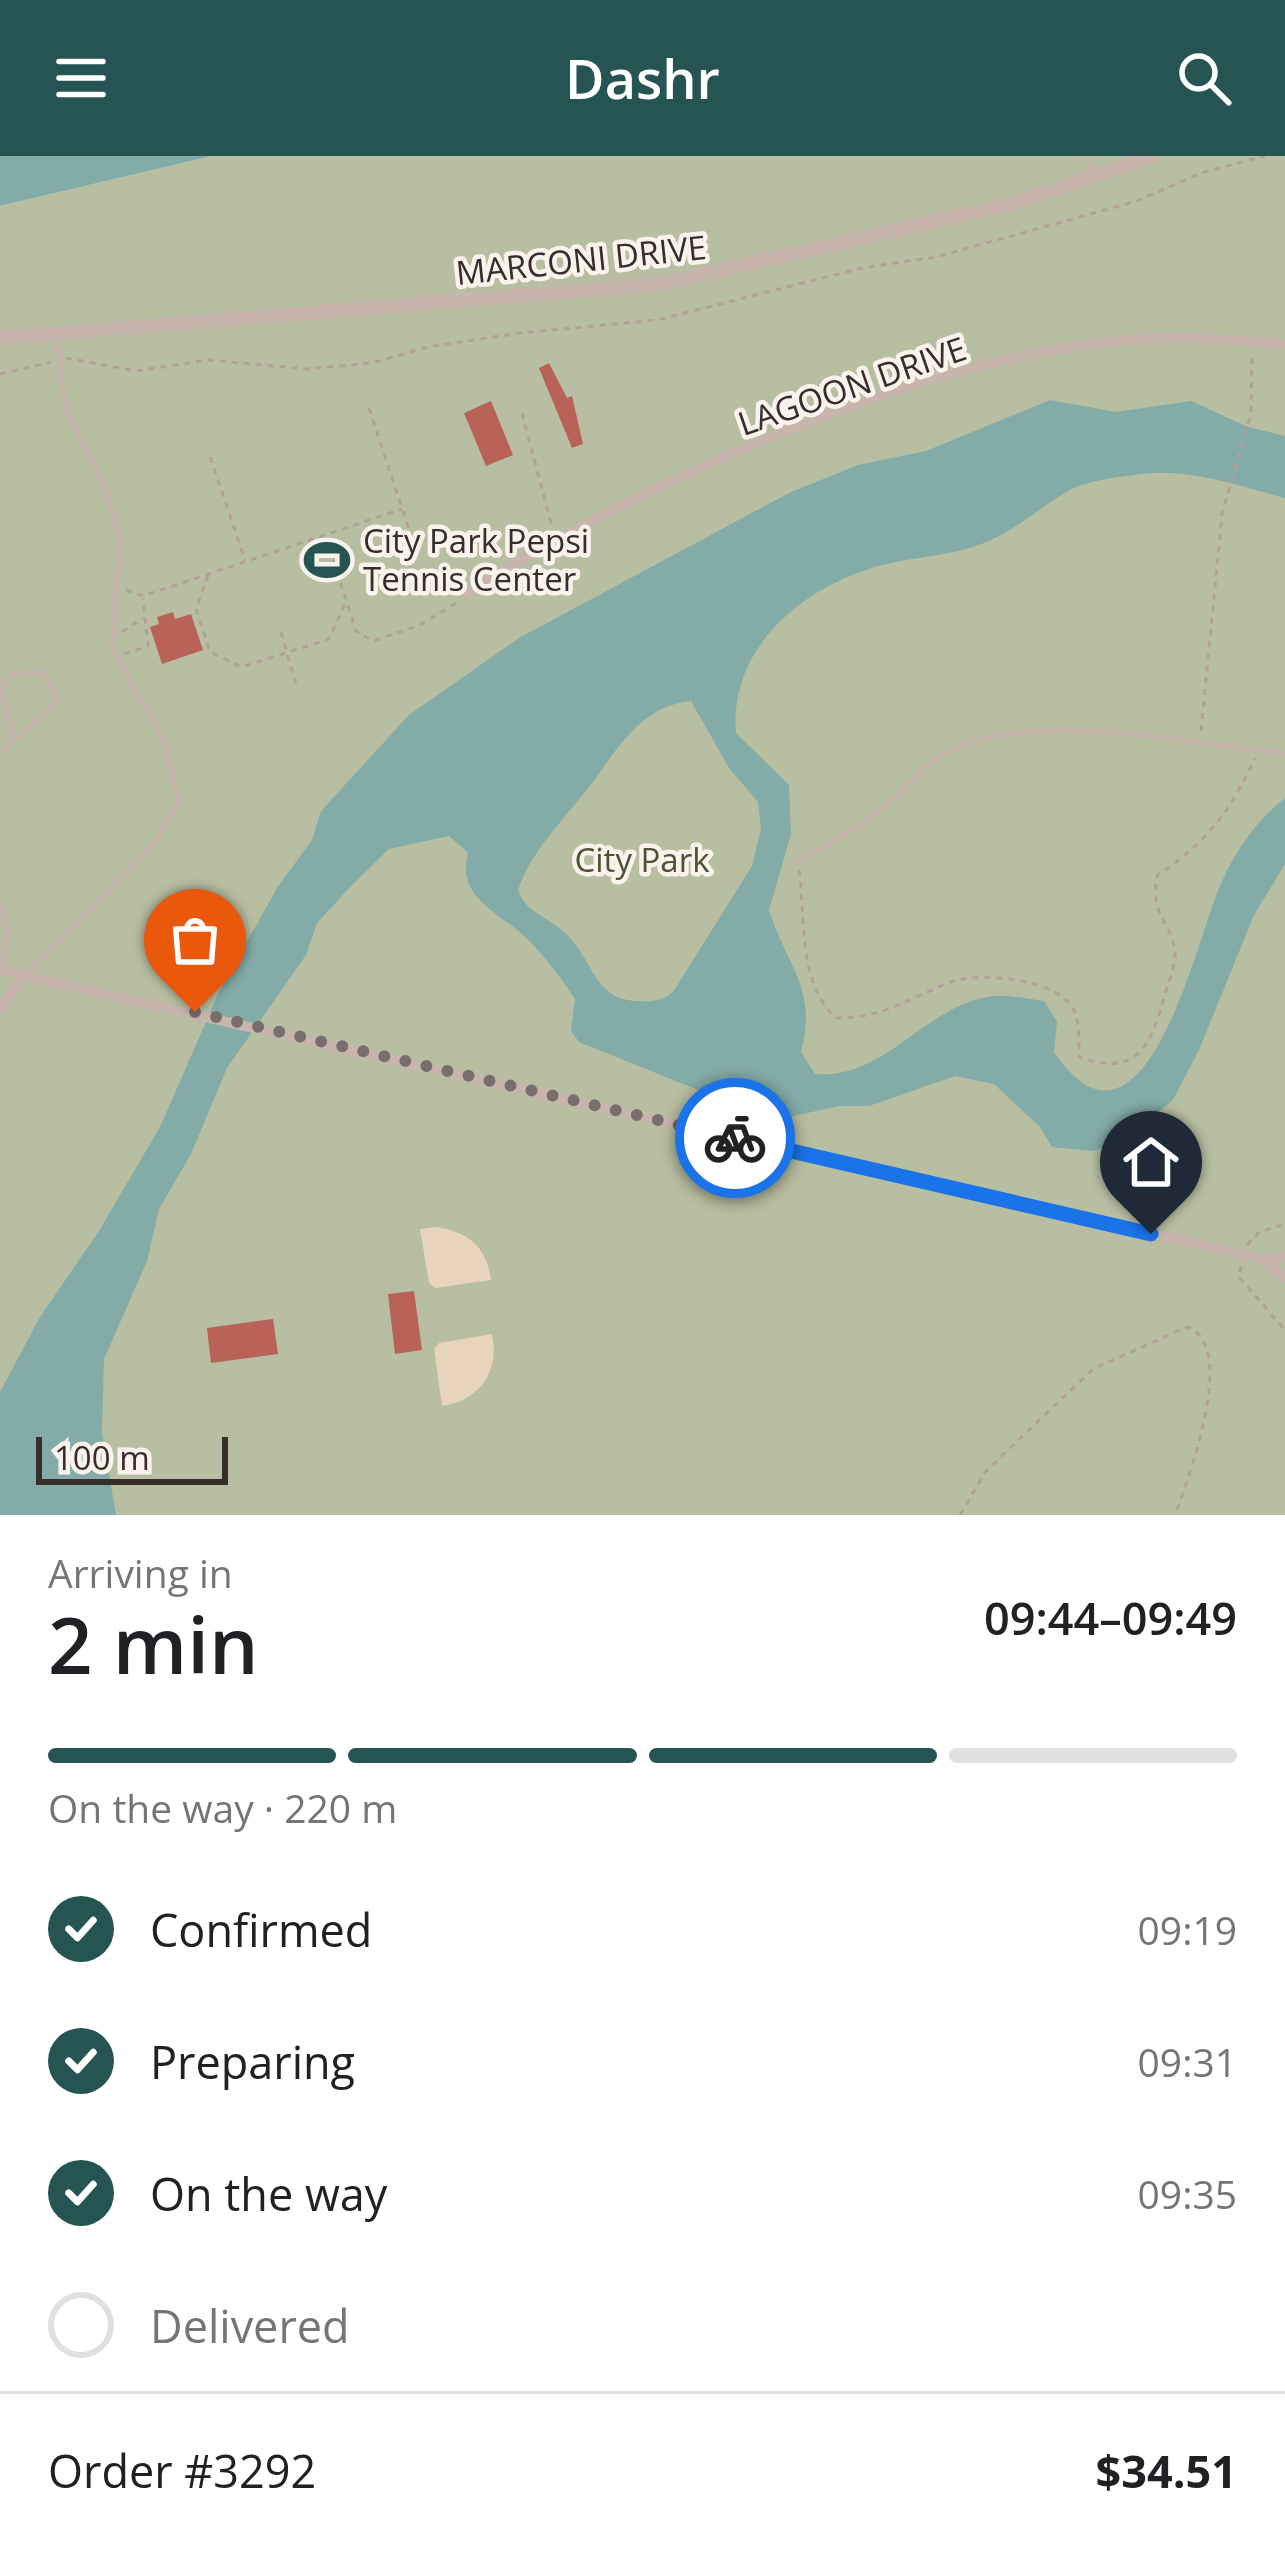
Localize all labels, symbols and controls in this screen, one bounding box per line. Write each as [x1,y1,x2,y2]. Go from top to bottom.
text: Dashr [565,41,720,115]
icon: menu [48,45,114,111]
icon: search [1171,45,1237,111]
street label: MARCONI DRIVE [454,224,708,295]
street label: LAGOON DRIVE [732,325,972,446]
place label: City Park Pepsi Tennis Center [363,518,589,601]
sports icon: City Park Pepsi Tennis Center [302,535,352,585]
park label: City Park [575,837,710,882]
pin [144,889,246,1012]
icon: bag [162,907,228,973]
courier [675,1078,795,1198]
icon: bike [702,1105,768,1171]
pin [1100,1111,1202,1234]
icon: home [1118,1129,1184,1195]
scale bar [36,1431,228,1484]
text: 100 m [54,1435,150,1480]
text: Arriving in [48,1546,233,1599]
text: 09:44–09:49 [984,1587,1237,1648]
text: 2 min [48,1591,259,1697]
text: On the way · 220 m [48,1781,397,1834]
icon: check [48,1896,114,1962]
text: Confirmed [150,1899,372,1960]
text: 09:19 [1138,1903,1237,1956]
icon: check [48,2028,114,2094]
text: Preparing [150,2031,355,2092]
text: 09:31 [1138,2035,1237,2088]
icon: check [48,2160,114,2226]
text: On the way [150,2163,387,2224]
text: 09:35 [1138,2167,1237,2220]
text: Delivered [150,2295,350,2356]
text: Order #3292 [48,2440,316,2501]
text: $34.51 [1096,2440,1237,2501]

